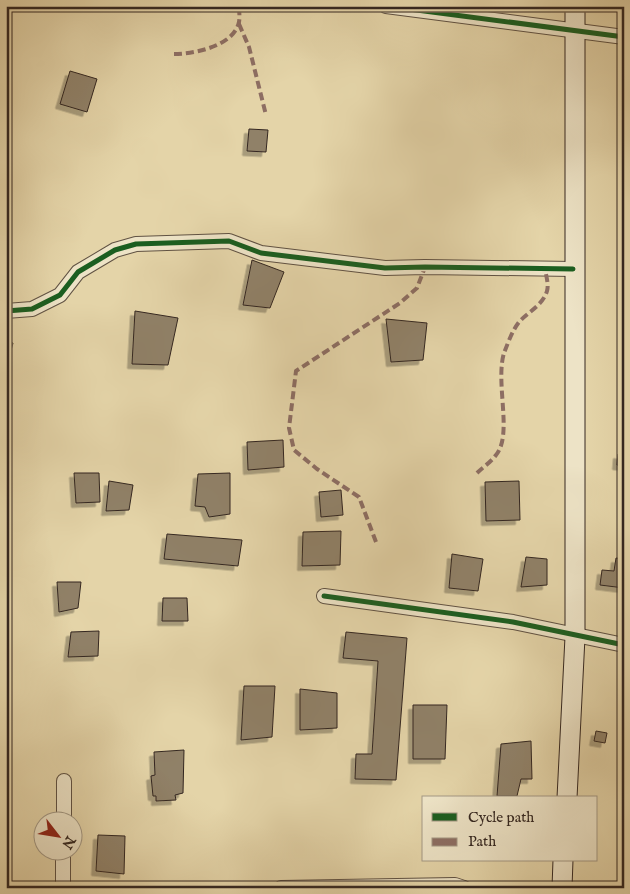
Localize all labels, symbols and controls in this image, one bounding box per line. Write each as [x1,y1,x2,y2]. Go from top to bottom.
legend [422,796,598,862]
text: Cycle path [468,808,534,827]
north arrow [32,812,82,862]
text: N [57,831,80,852]
text: Path [468,832,496,851]

